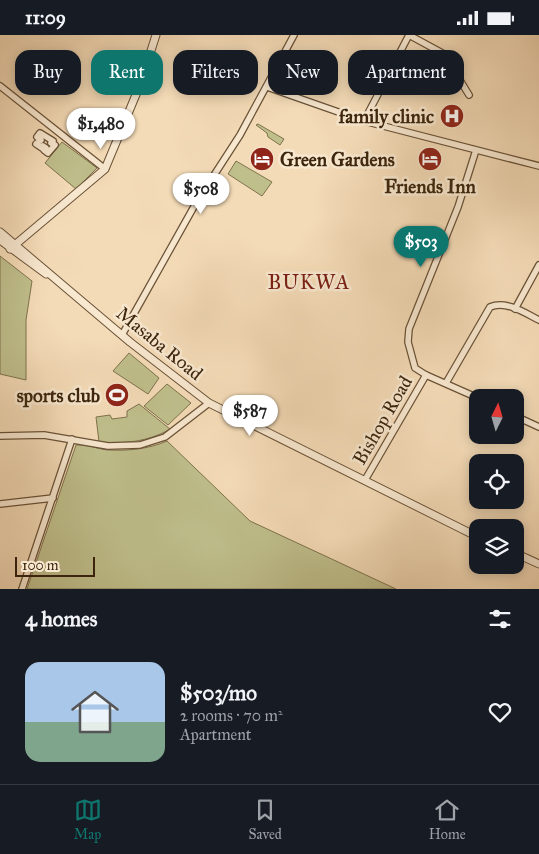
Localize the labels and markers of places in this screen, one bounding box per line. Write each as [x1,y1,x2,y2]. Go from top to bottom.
hospital icon: family clinic [439,103,465,129]
place label: family clinic [338,105,434,129]
pin: $1,480 [60,107,142,150]
hotel icon: Green Gardens [249,146,275,172]
hotel icon: Friends Inn [417,146,443,172]
place label: Green Gardens [280,148,395,171]
pin: $508 [171,173,231,215]
place label: Friends Inn [384,175,477,198]
pin: $503 [391,225,451,268]
sports icon: sports club [104,382,130,408]
place label: sports club [17,384,100,408]
pin: $587 [220,395,280,437]

